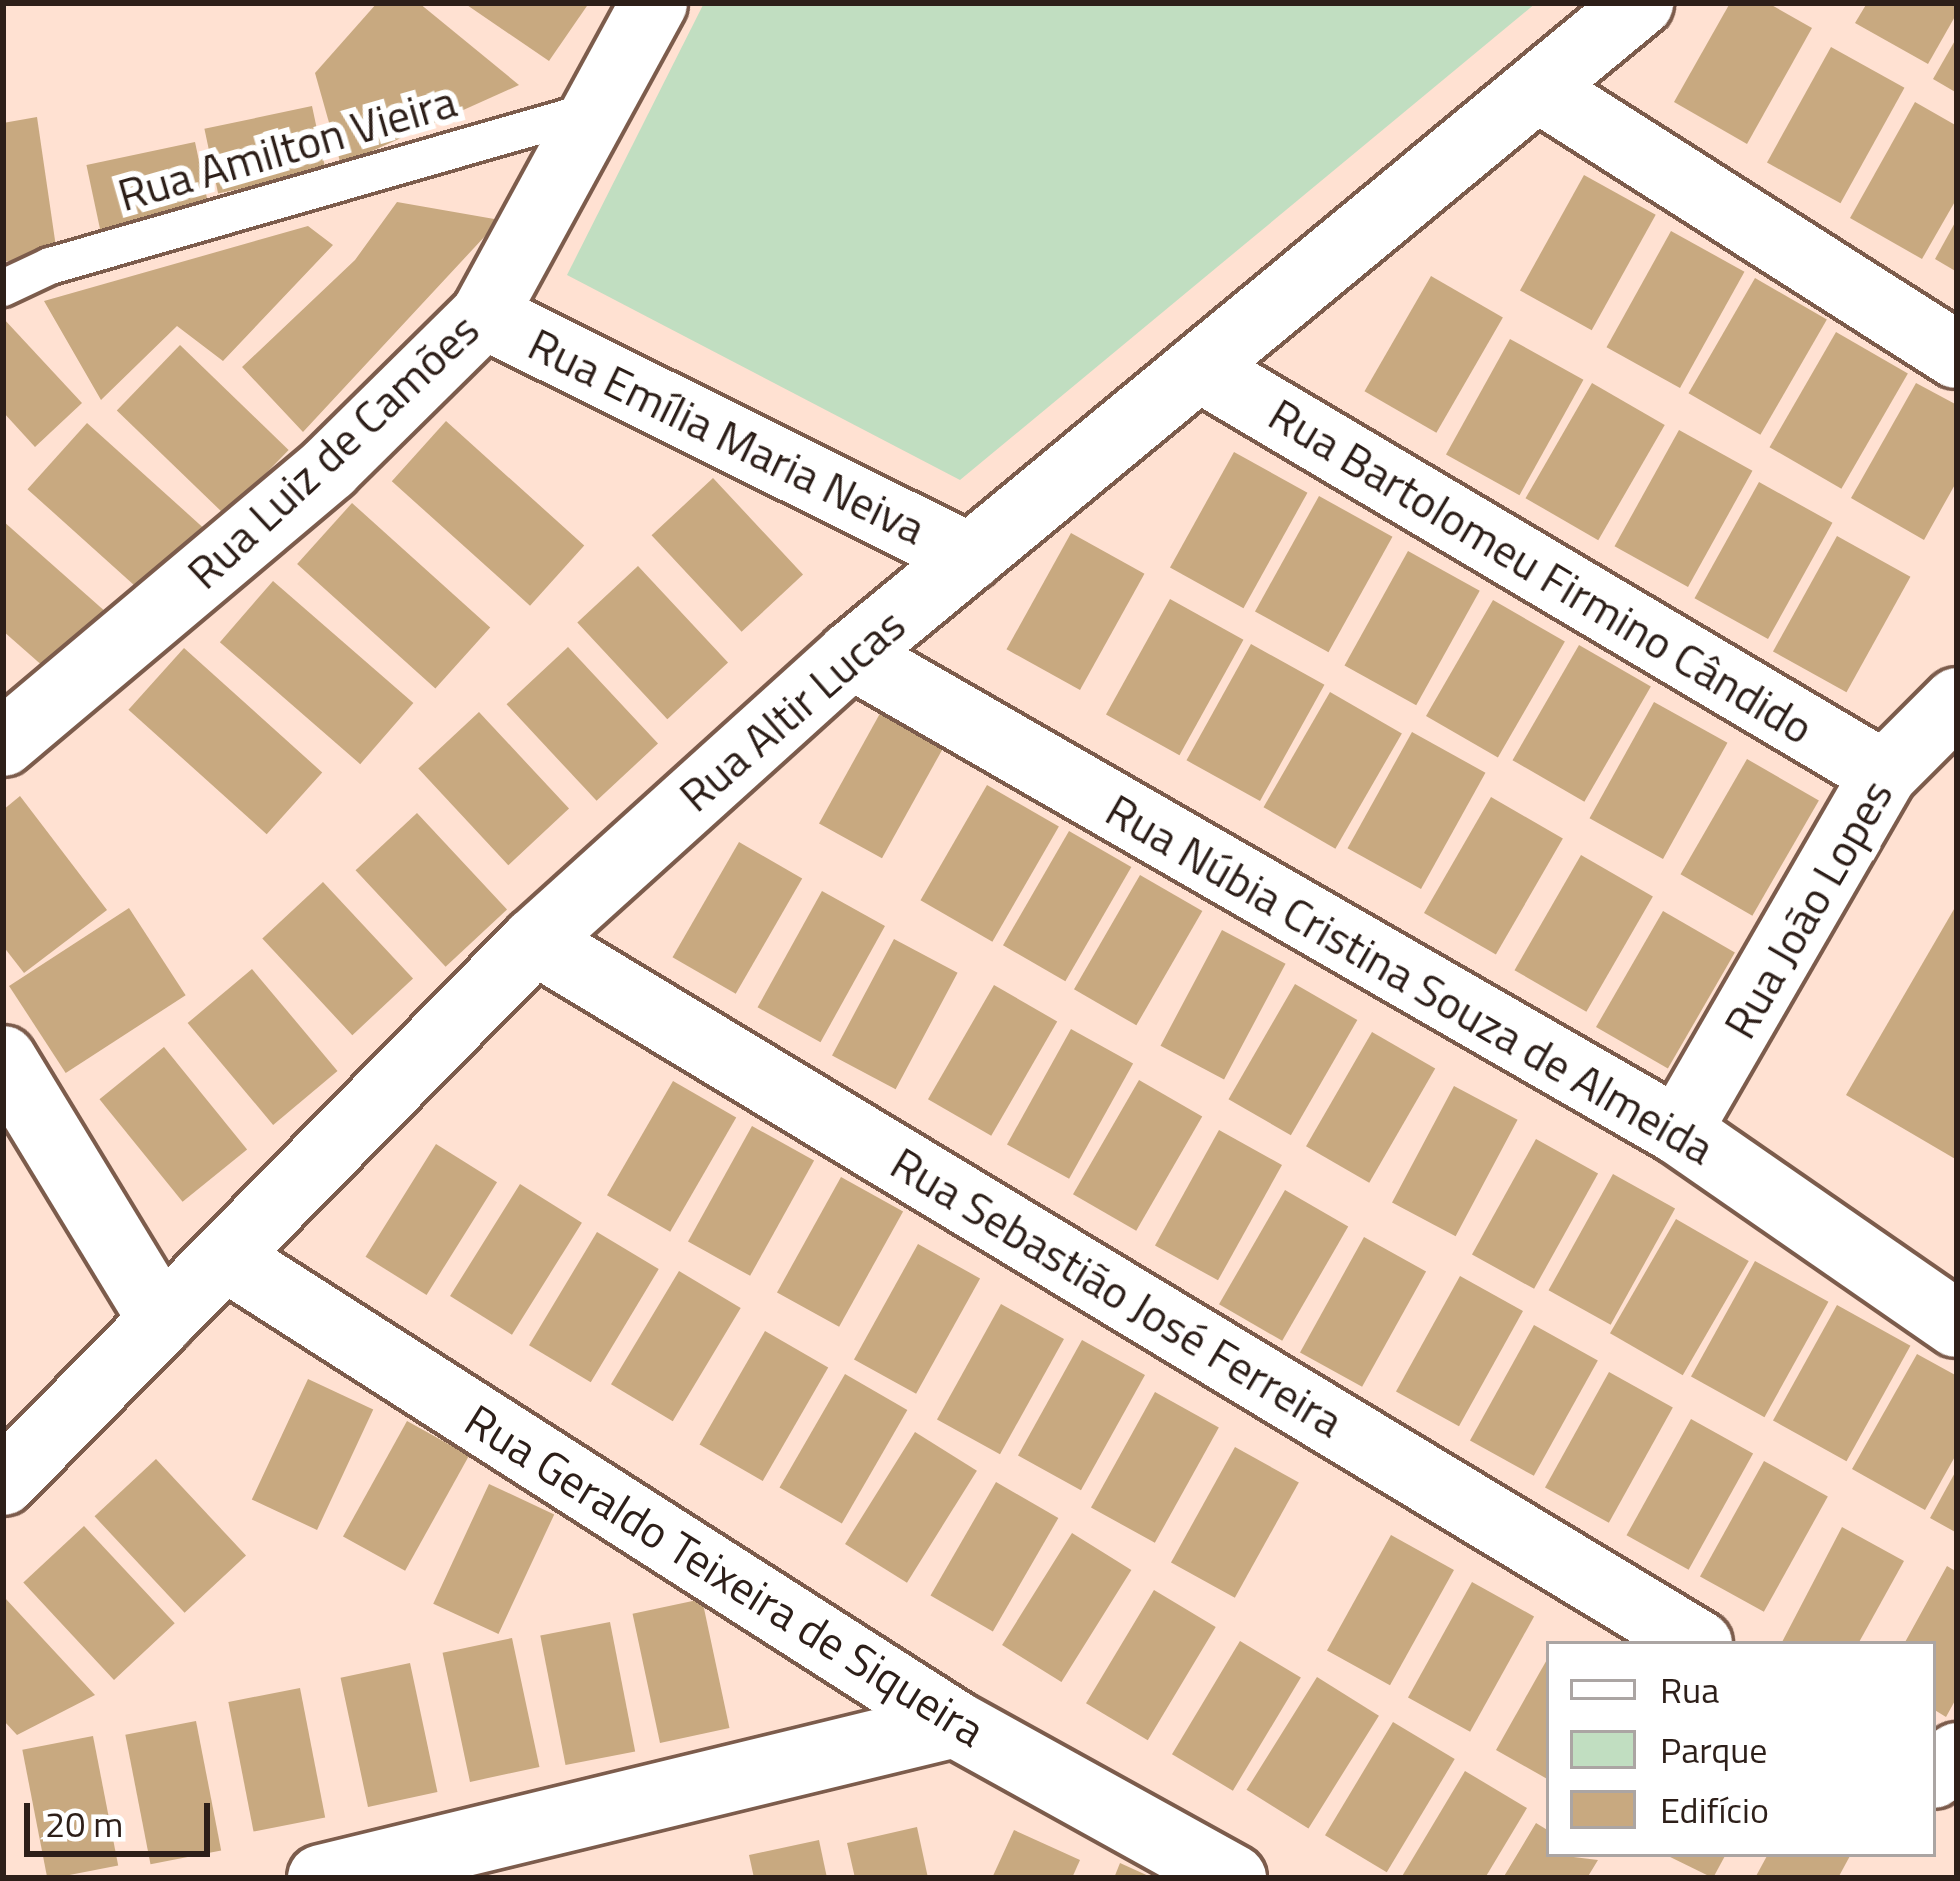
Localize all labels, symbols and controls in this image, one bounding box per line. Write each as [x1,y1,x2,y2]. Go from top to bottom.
street label: Rua Amilton Vieira [112,74,462,222]
street label: Rua Luiz de Camões [176,302,490,600]
street label: Rua Emília Maria Neiva [520,317,934,555]
street label: Rua Bartolomeu Firmino Cândido [1259,387,1823,755]
street label: Rua Altir Lucas [668,598,916,822]
street label: Rua João Lopes [1712,770,1904,1048]
street label: Rua Núbia Cristina Souza de Almeida [1097,783,1723,1175]
street label: Rua Sebastião José Ferreira [881,1136,1353,1448]
street label: Rua Geraldo Teixeira de Siqueira [456,1393,994,1757]
legend [1546,1641,1936,1857]
text: Rua [1660,1662,1719,1717]
text: Parque [1660,1722,1767,1777]
scale bar [30,1779,216,1853]
text: Edifício [1660,1782,1769,1837]
text: 20 m [45,1796,123,1851]

